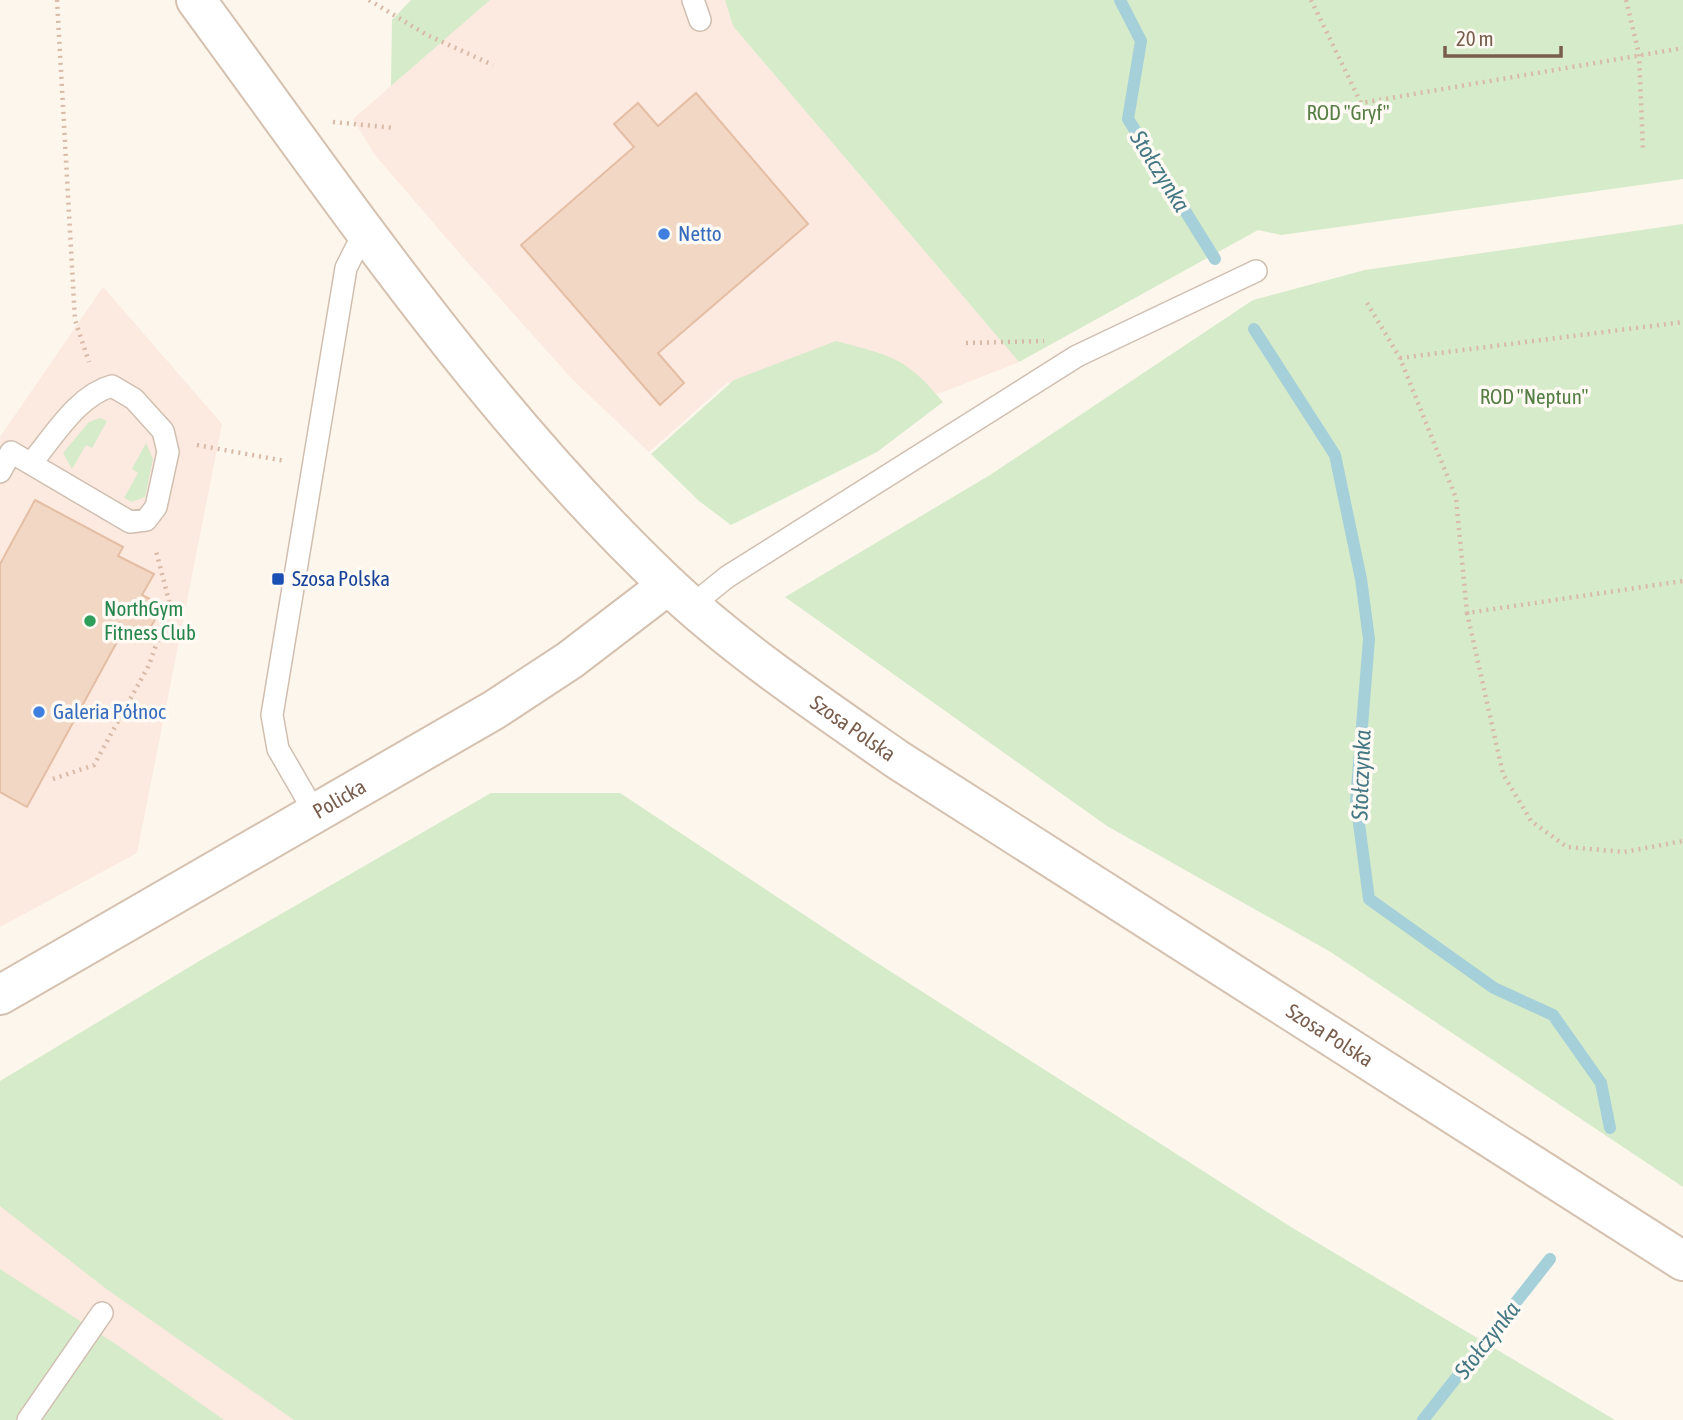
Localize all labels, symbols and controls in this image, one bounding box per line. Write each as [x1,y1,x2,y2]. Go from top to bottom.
scale bar [1445,14,1560,58]
text: 20 m [1456,26,1494,50]
park label: ROD "Gryf" [1306,100,1390,124]
water label: Stołczynka [1124,125,1195,216]
place label: Netto [678,221,722,245]
marker: Netto [656,226,672,242]
park label: ROD "Neptun" [1480,384,1589,408]
place label: Szosa Polska [292,566,390,590]
marker: Szosa Polska [270,571,286,587]
place label: NorthGym Fitness Club [104,596,196,644]
marker: NorthGym Fitness Club [82,613,98,629]
street label: Szosa Polska [806,690,901,766]
place label: Galeria Północ [53,699,166,723]
marker: Galeria Północ [31,704,47,720]
water label: Stołczynka [1346,729,1376,822]
street label: Policka [308,774,370,823]
street label: Szosa Polska [1282,998,1378,1071]
water label: Stołczynka [1448,1296,1525,1384]

